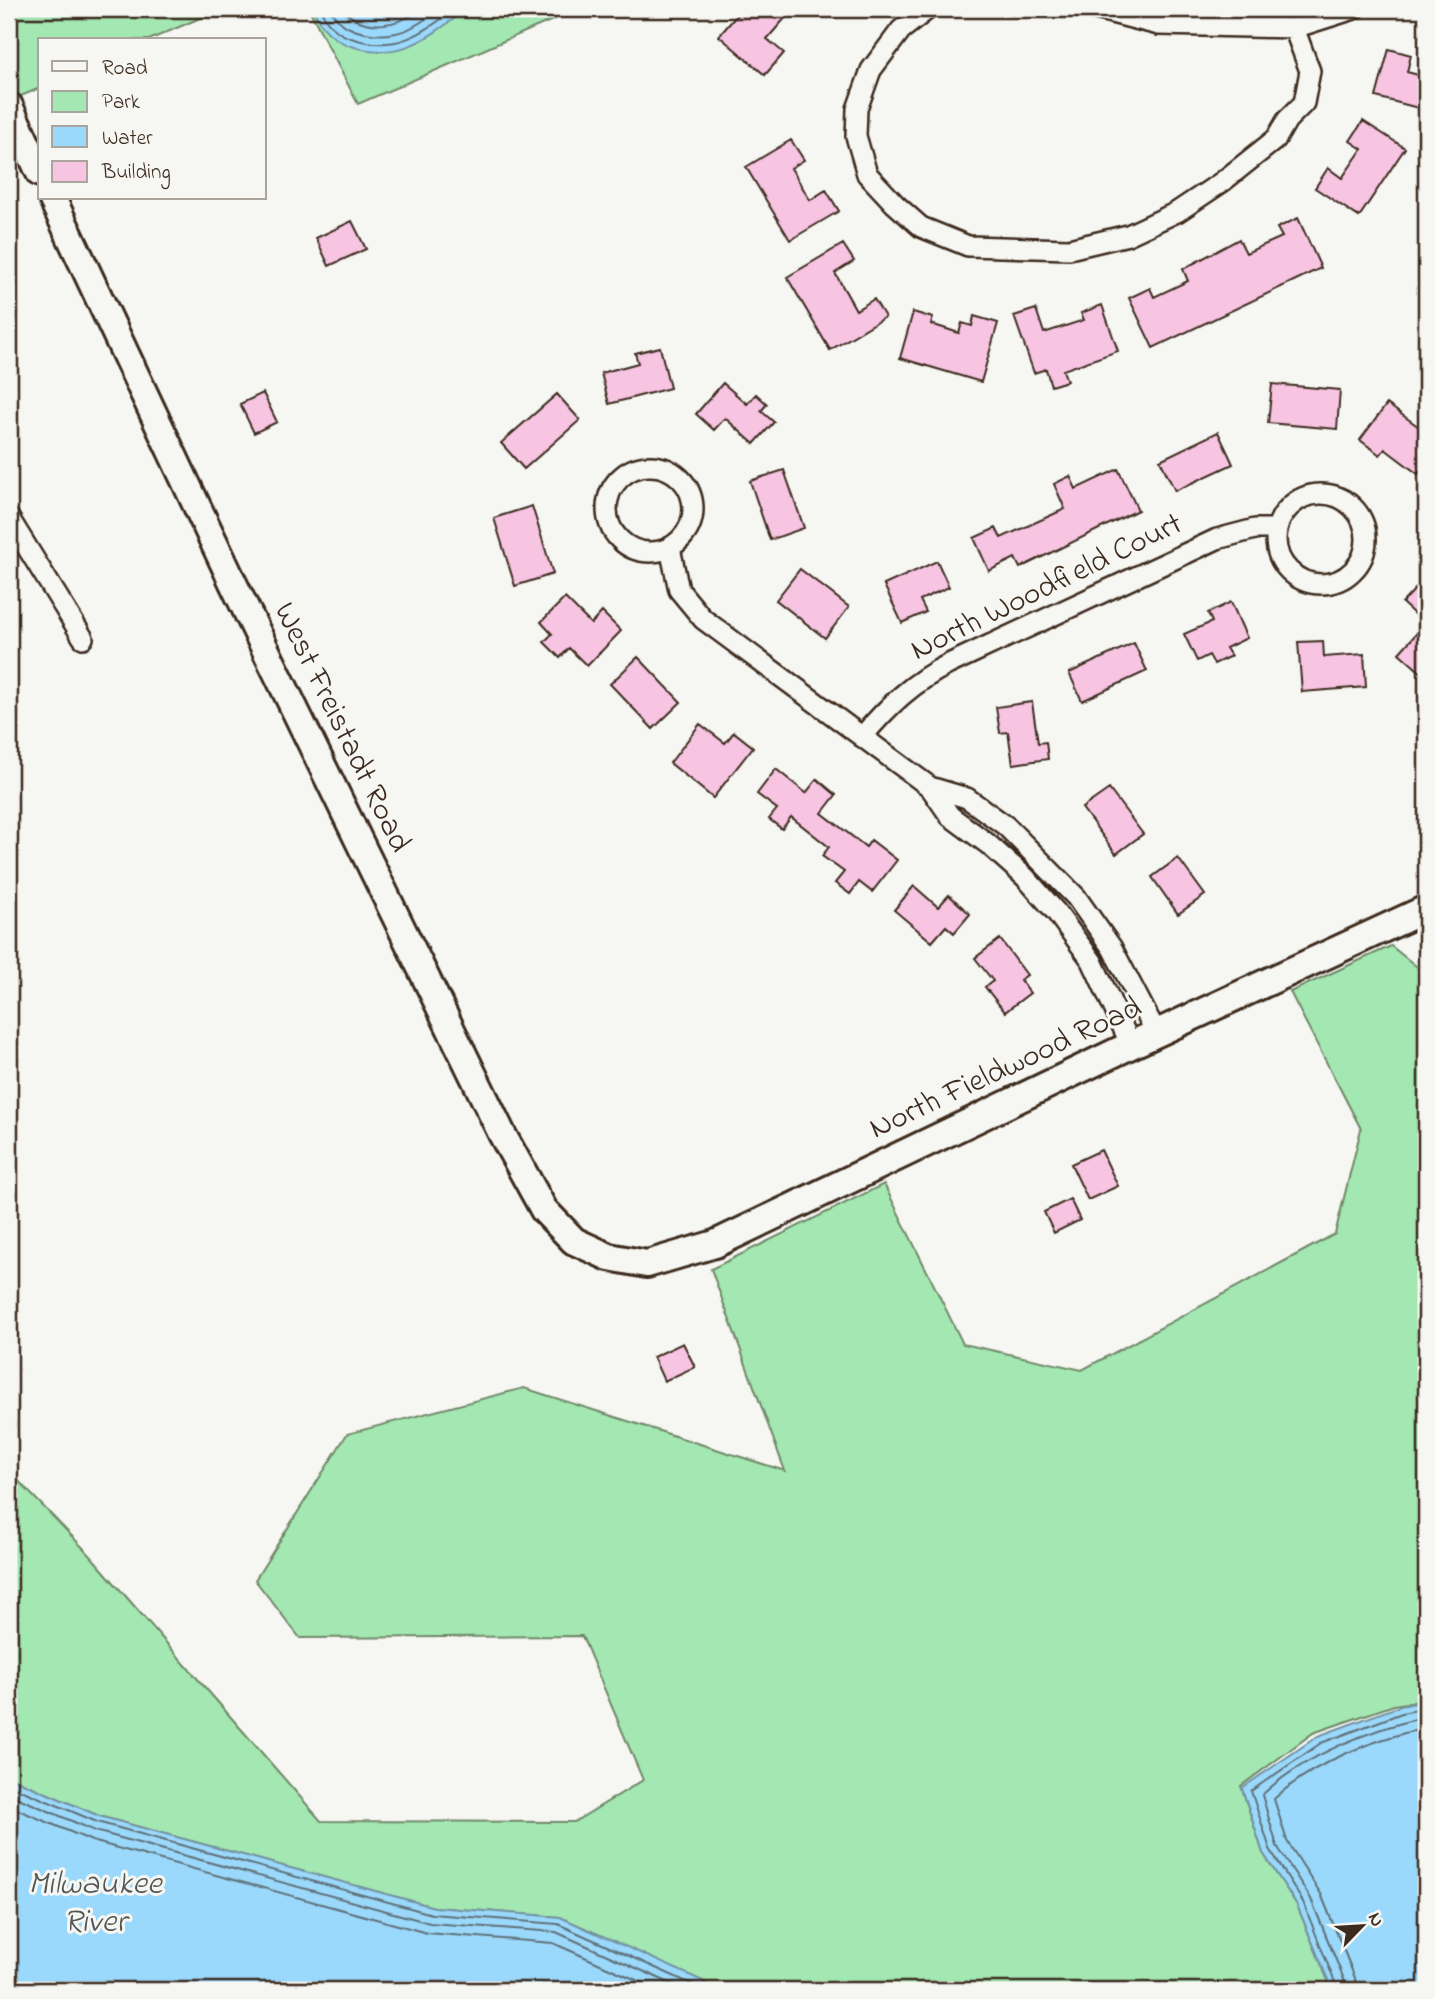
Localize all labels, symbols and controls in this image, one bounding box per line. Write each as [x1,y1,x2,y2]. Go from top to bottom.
legend [38,38,266,200]
text: Road [102,54,148,84]
text: Park [102,88,141,118]
text: Water [102,124,153,154]
text: Building [101,158,171,190]
street label: North Woodfield Court [903,502,1191,674]
street label: West Freistadt Road [260,595,422,861]
street label: North Fieldwood Road [862,985,1150,1153]
water label: Milwaukee River [28,1861,163,1947]
north arrow [1326,1890,1396,1960]
text: N [1360,1908,1390,1932]

